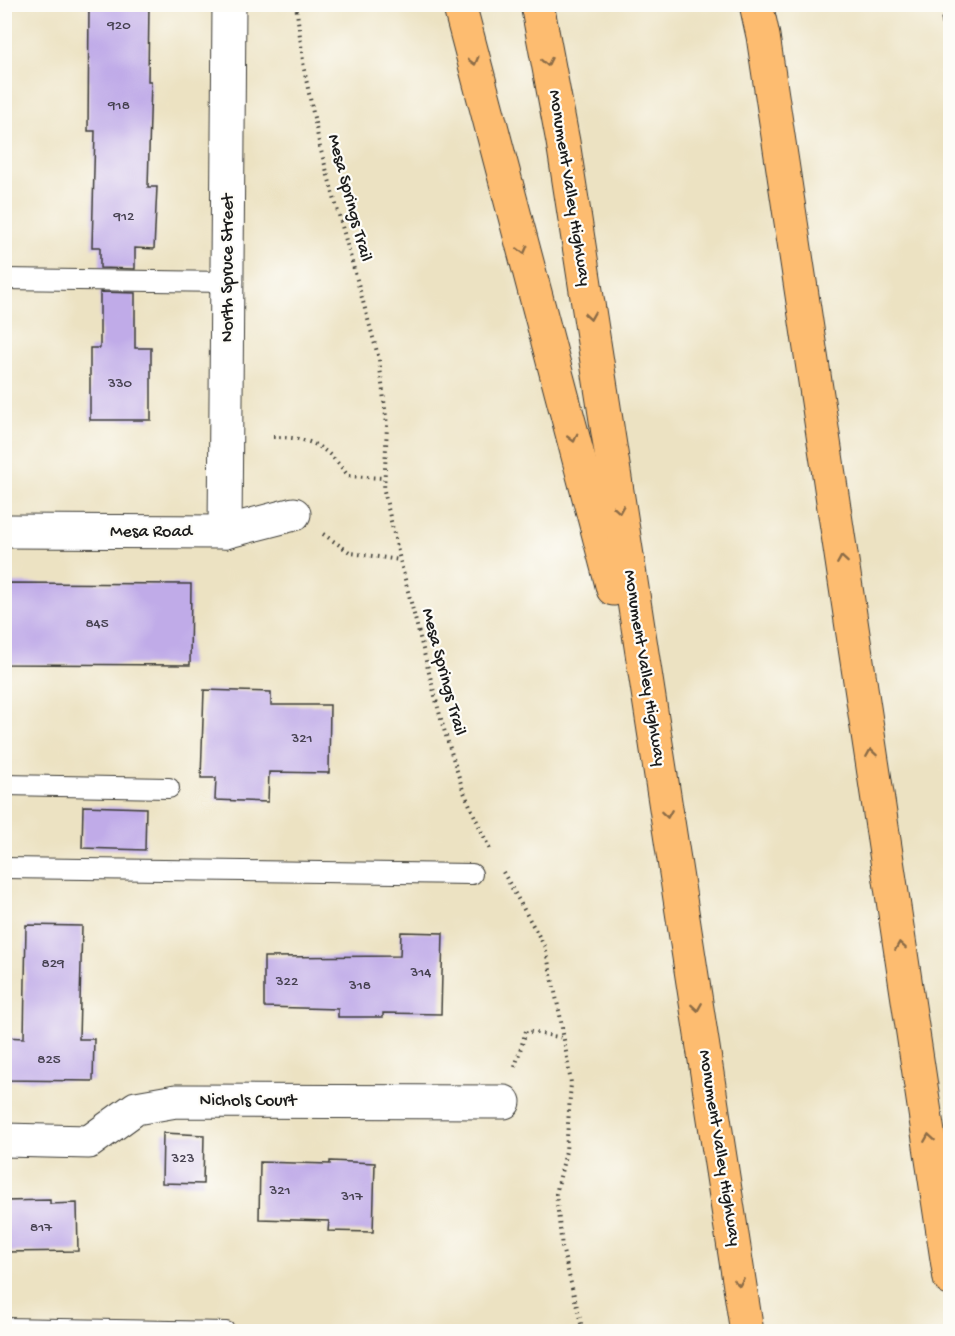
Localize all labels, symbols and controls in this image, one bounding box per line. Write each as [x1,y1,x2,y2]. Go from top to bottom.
house number: 920 [106,17,131,35]
one-way arrow [467,56,480,66]
one-way arrow [540,57,553,67]
street label: Monument Valley Highway [543,88,595,288]
house number: 918 [107,97,130,115]
street label: Mesa Springs Trail [322,132,376,264]
street label: North Spruce Street [218,192,239,342]
house number: 912 [113,208,134,226]
one-way arrow [516,245,529,255]
one-way arrow [583,312,595,321]
house number: 330 [107,375,133,393]
one-way arrow [566,433,578,443]
one-way arrow [613,505,625,514]
street label: Mesa Road [110,522,193,543]
one-way arrow [837,555,849,565]
street label: Monument Valley Highway [618,568,670,768]
street label: Mesa Springs Trail [416,606,470,738]
house number: 845 [85,615,109,633]
house number: 321 [290,730,313,748]
one-way arrow [866,748,878,757]
one-way arrow [660,809,672,818]
one-way arrow [895,941,907,950]
house number: 829 [41,955,65,973]
house number: 314 [410,964,431,982]
house number: 322 [275,973,298,991]
house number: 318 [348,977,371,995]
one-way arrow [690,1002,702,1011]
street label: Monument Valley Highway [693,1048,745,1248]
house number: 825 [37,1051,61,1069]
street label: Nichols Court [200,1091,298,1112]
one-way arrow [924,1134,936,1143]
house number: 323 [171,1150,195,1168]
house number: 321 [268,1182,291,1200]
house number: 317 [340,1188,364,1206]
house number: 817 [30,1219,53,1237]
one-way arrow [733,1278,745,1287]

